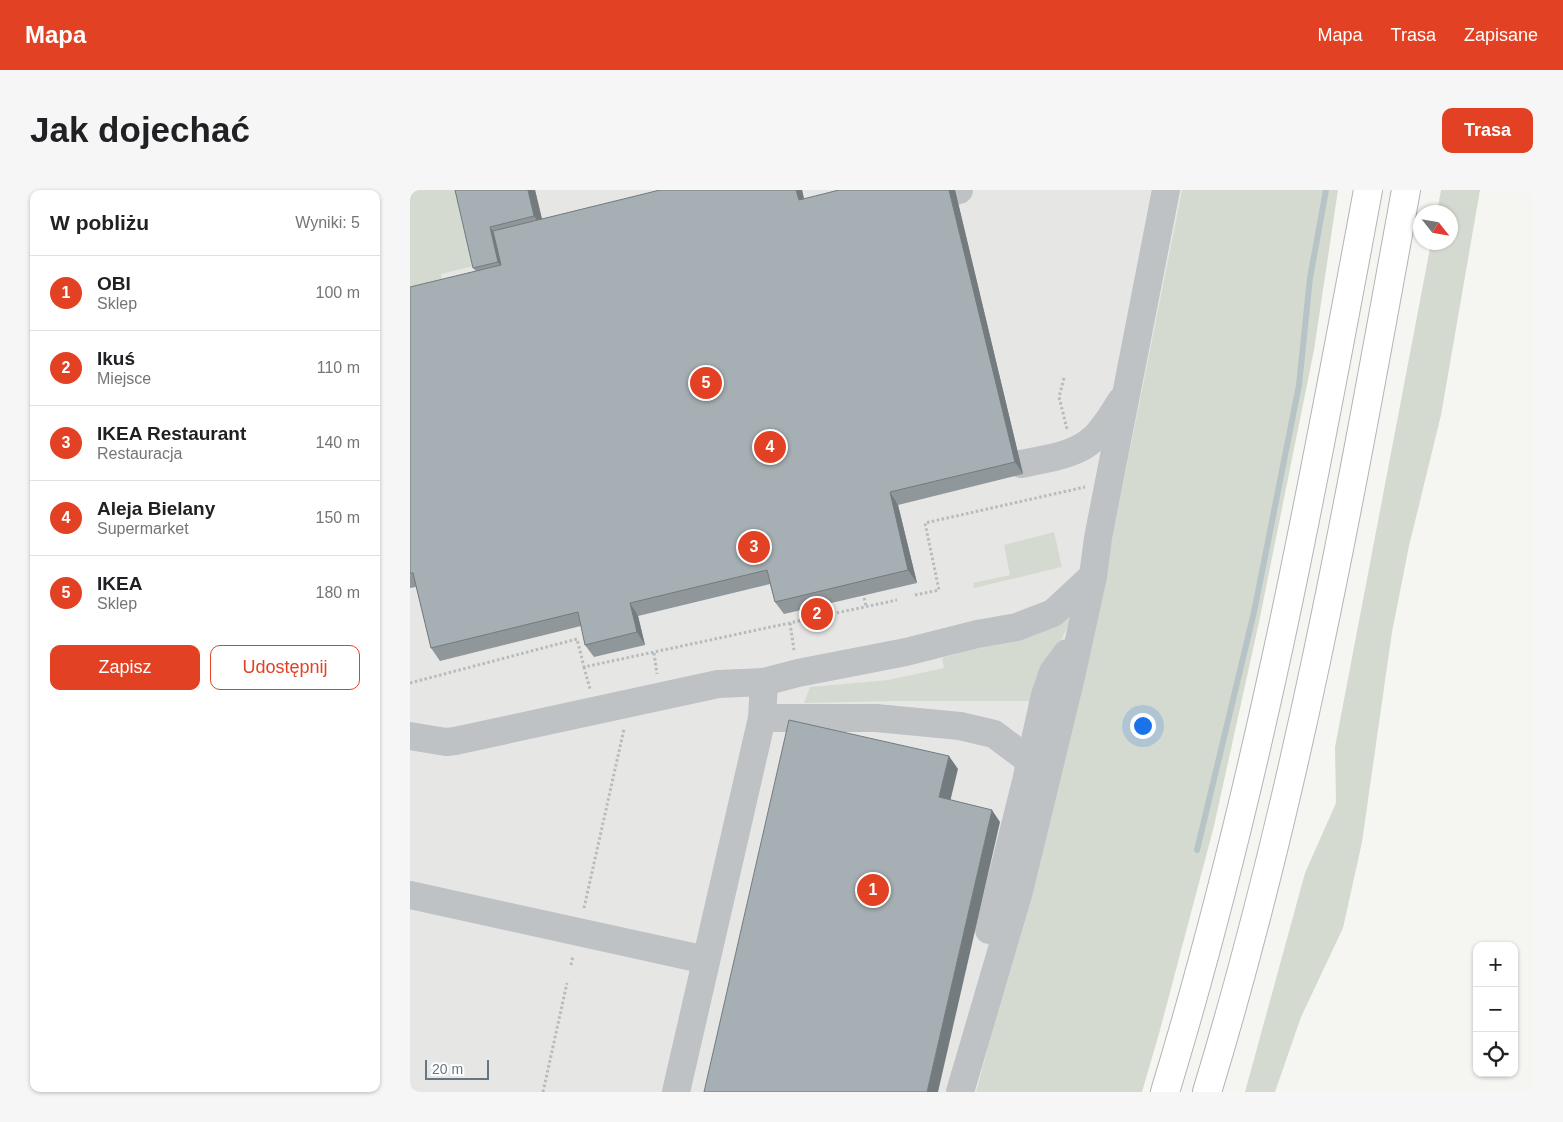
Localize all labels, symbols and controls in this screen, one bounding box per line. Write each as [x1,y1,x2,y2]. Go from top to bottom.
text: Mapa [25,21,86,48]
text: Mapa [1318,25,1363,45]
text: Trasa [1391,25,1436,45]
text: Zapisane [1464,25,1538,45]
button: Trasa [1442,108,1533,153]
text: Jak dojechać [30,110,250,149]
north arrow [1413,205,1458,250]
text: W pobliżu [50,211,149,234]
text: Wyniki: 5 [295,214,360,231]
text: OBI [97,273,131,294]
text: 1 [62,284,70,301]
text: 100 m [316,284,360,301]
text: Sklep [97,295,137,312]
text: Ikuś [97,348,135,369]
text: 2 [62,359,70,376]
text: 110 m [317,359,360,376]
pin: 5 [690,364,722,402]
text: Miejsce [97,370,151,387]
text: IKEA Restaurant [97,423,246,444]
pin: 4 [754,428,786,466]
text: 3 [62,434,70,451]
text: 140 m [316,434,360,451]
text: Restauracja [97,445,182,462]
text: Aleja Bielany [97,498,215,519]
text: 4 [62,509,70,526]
text: 150 m [316,509,360,526]
text: Supermarket [97,520,189,537]
pin: 3 [738,528,770,566]
text: IKEA [97,573,142,594]
text: 5 [62,584,70,601]
text: 180 m [316,584,360,601]
text: Sklep [97,595,137,612]
pin: 2 [801,595,833,633]
button: Zapisz [50,645,200,690]
button: Udostępnij [210,645,360,690]
your location [1130,713,1156,739]
pin: 1 [857,871,889,909]
map controls [1473,942,1518,1077]
button: + [1473,942,1518,987]
button: − [1473,987,1518,1032]
button: locate [1473,1032,1518,1077]
scale bar [425,1057,489,1080]
text: 20 m [432,1061,463,1077]

